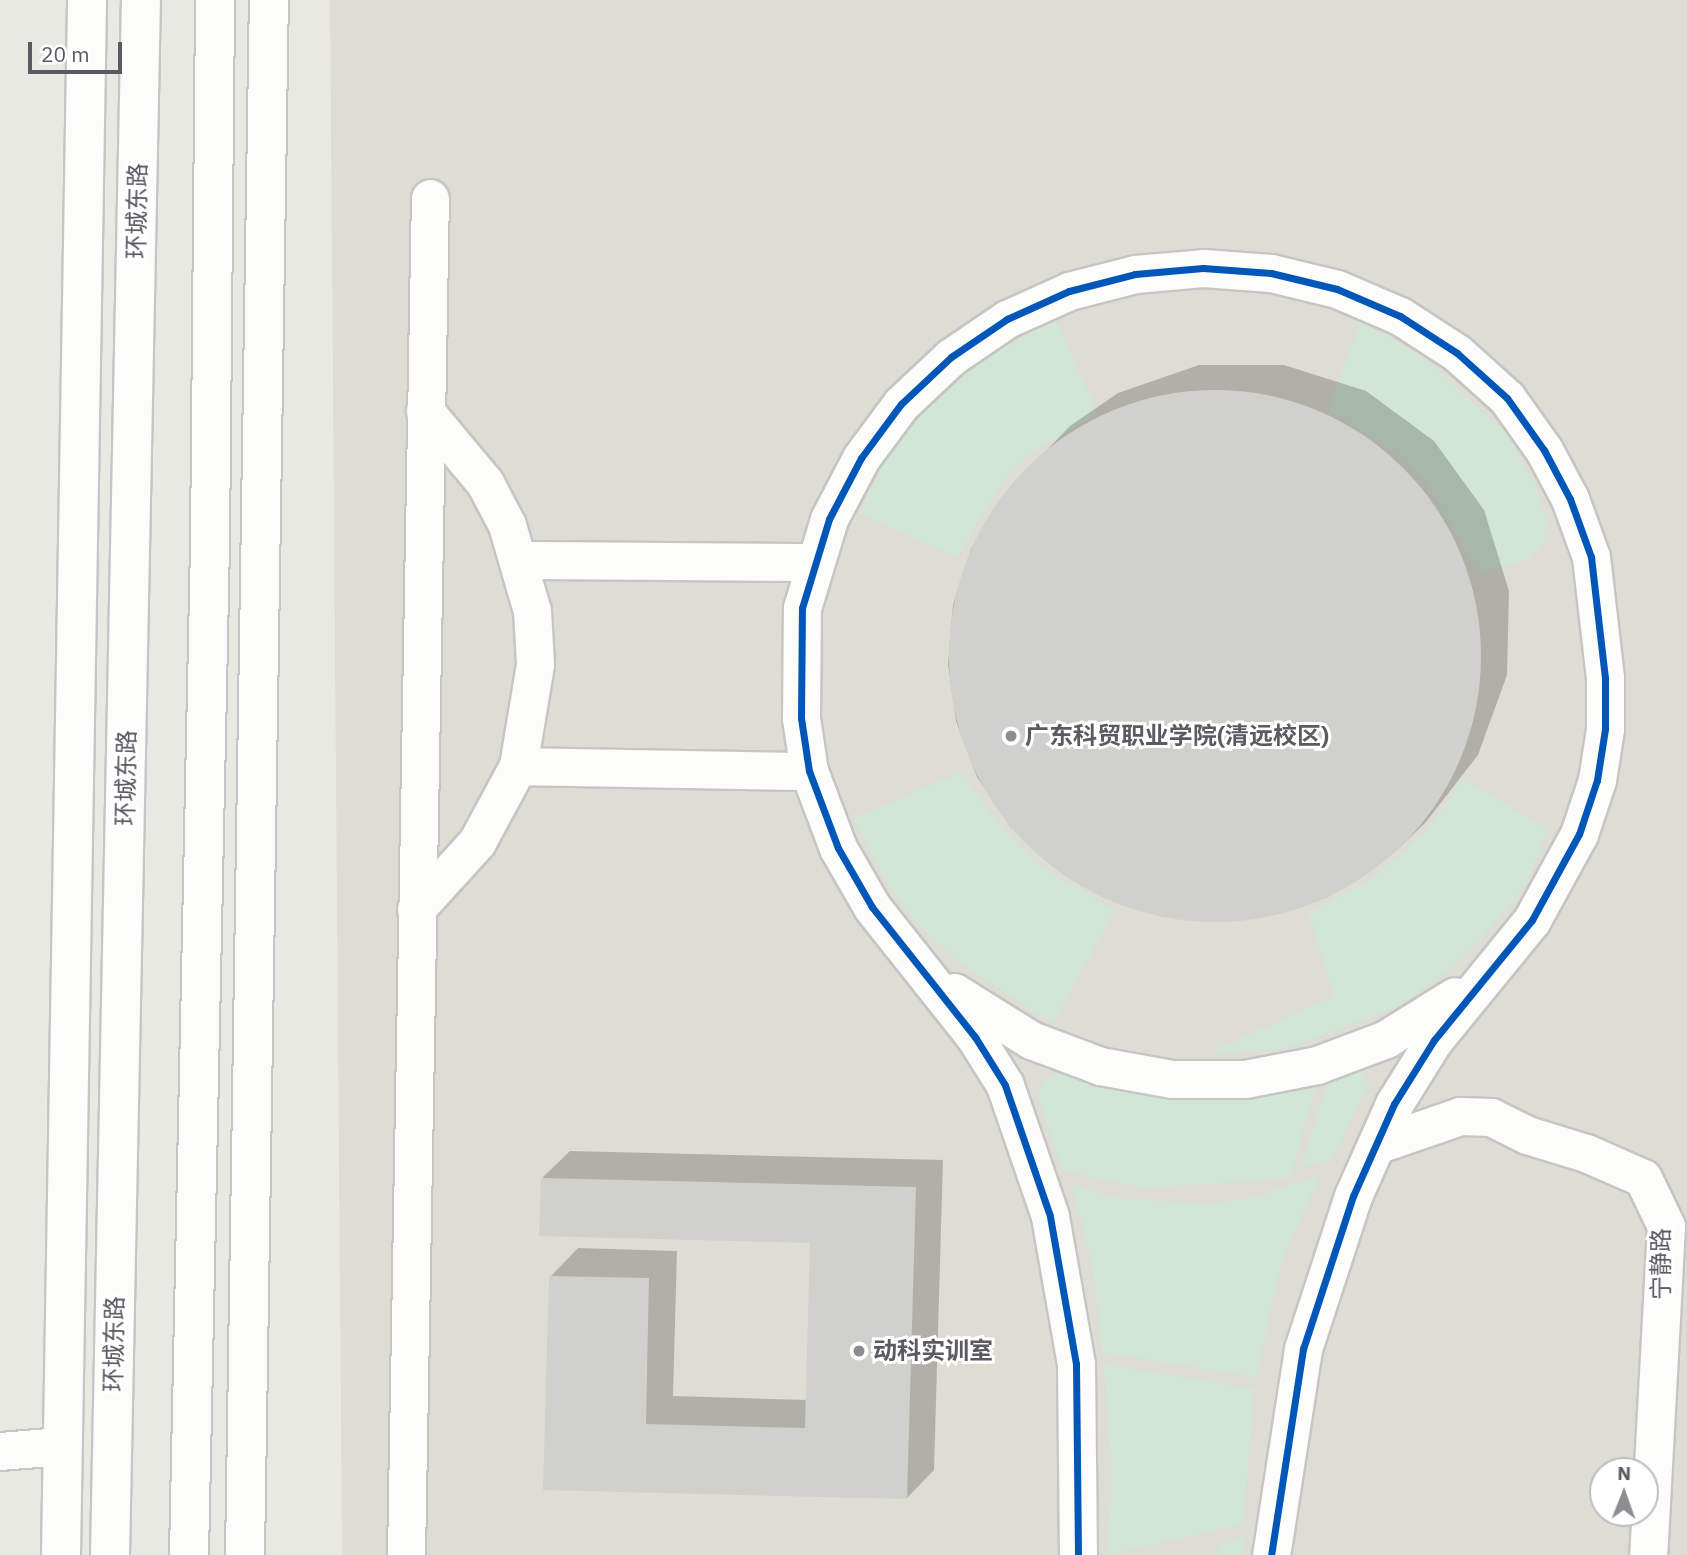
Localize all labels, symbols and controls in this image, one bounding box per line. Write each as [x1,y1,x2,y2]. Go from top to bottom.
scale bar [32,28,126,72]
text: 20 m [41,40,90,68]
street label: 环城东路 [122,163,152,259]
place label: 广东科贸职业学院(清远校区) [1025,722,1329,750]
marker: 广东科贸职业学院(清远校区) [1003,728,1019,744]
street label: 环城东路 [111,730,141,826]
street label: 宁静路 [1647,1228,1675,1300]
street label: 环城东路 [99,1296,129,1392]
place label: 动科实训室 [873,1337,993,1365]
marker: 动科实训室 [851,1343,867,1359]
north arrow [1589,1457,1659,1527]
text: N [1617,1461,1631,1485]

